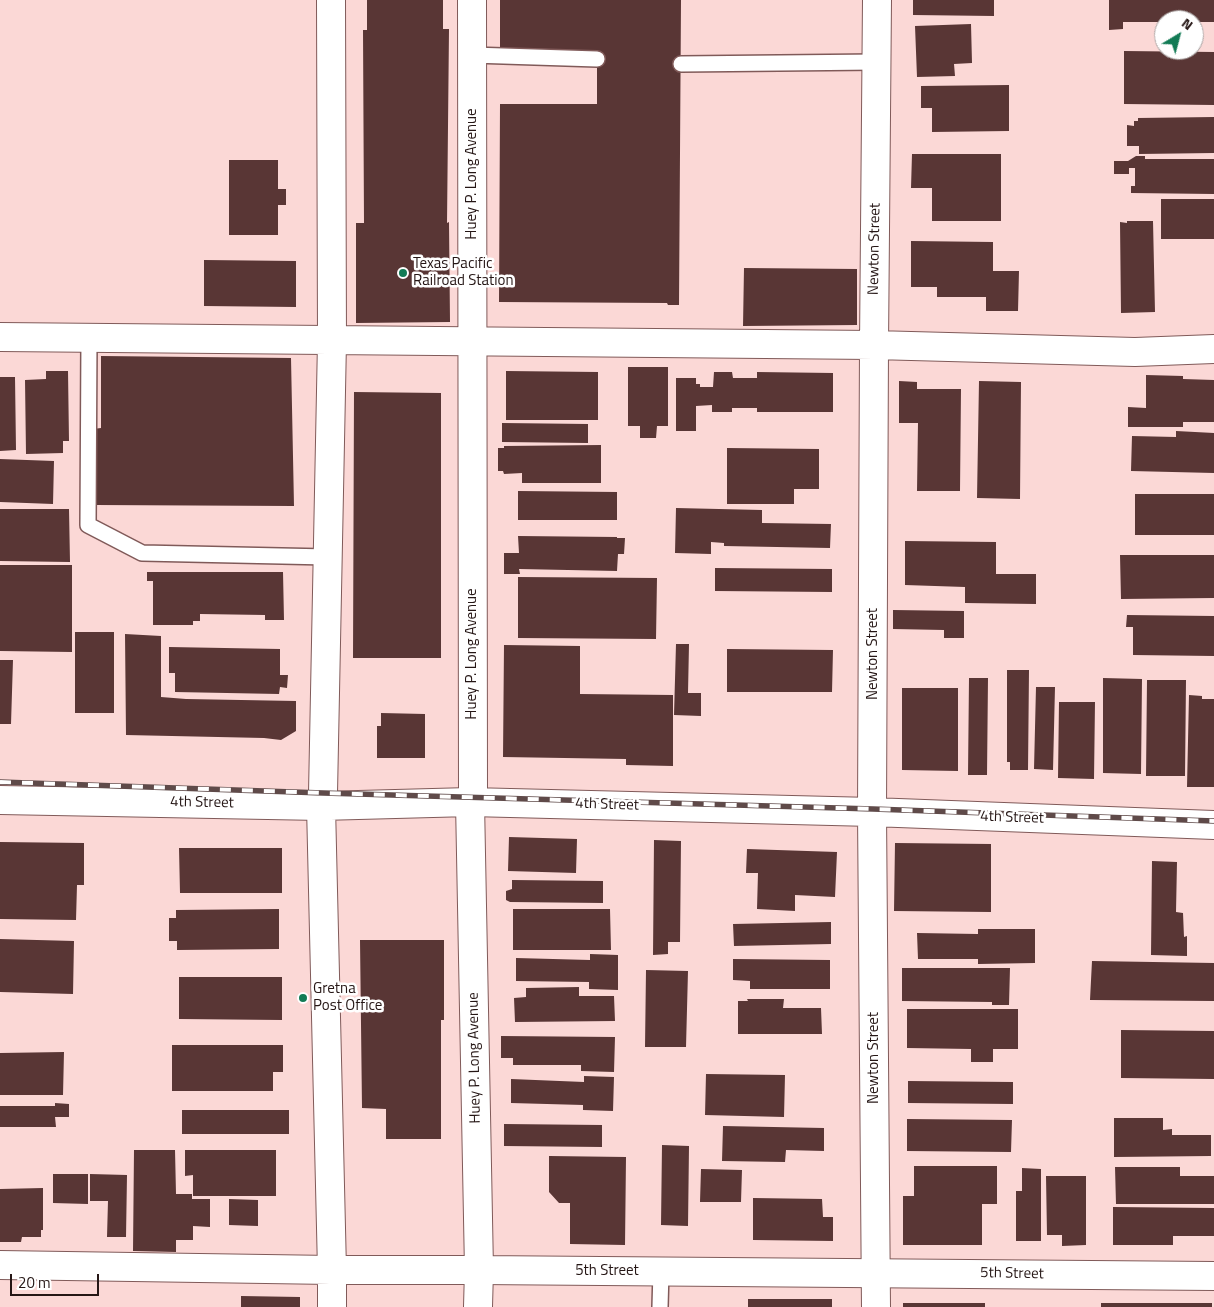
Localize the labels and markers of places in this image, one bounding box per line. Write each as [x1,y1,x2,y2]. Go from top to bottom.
place label: Texas Pacific Railroad Station [413,255,514,290]
marker: Texas Pacific Railroad Station [397,267,409,279]
place label: Gretna Post Office [313,980,382,1015]
marker: Gretna Post Office [297,992,309,1004]

